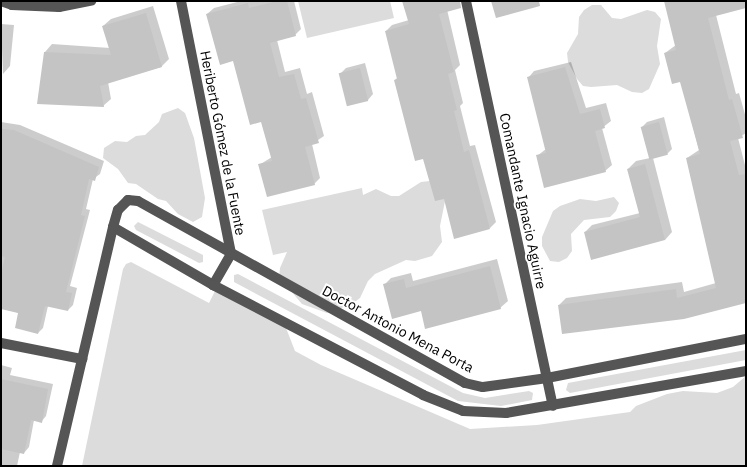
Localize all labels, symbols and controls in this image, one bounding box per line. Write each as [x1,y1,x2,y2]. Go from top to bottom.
street label: Heriberto Gómez de la Fuente [197,49,249,237]
street label: Comandante Ignacio Aguirre [496,112,550,290]
street label: Doctor Antonio Mena Porta [319,282,477,376]

